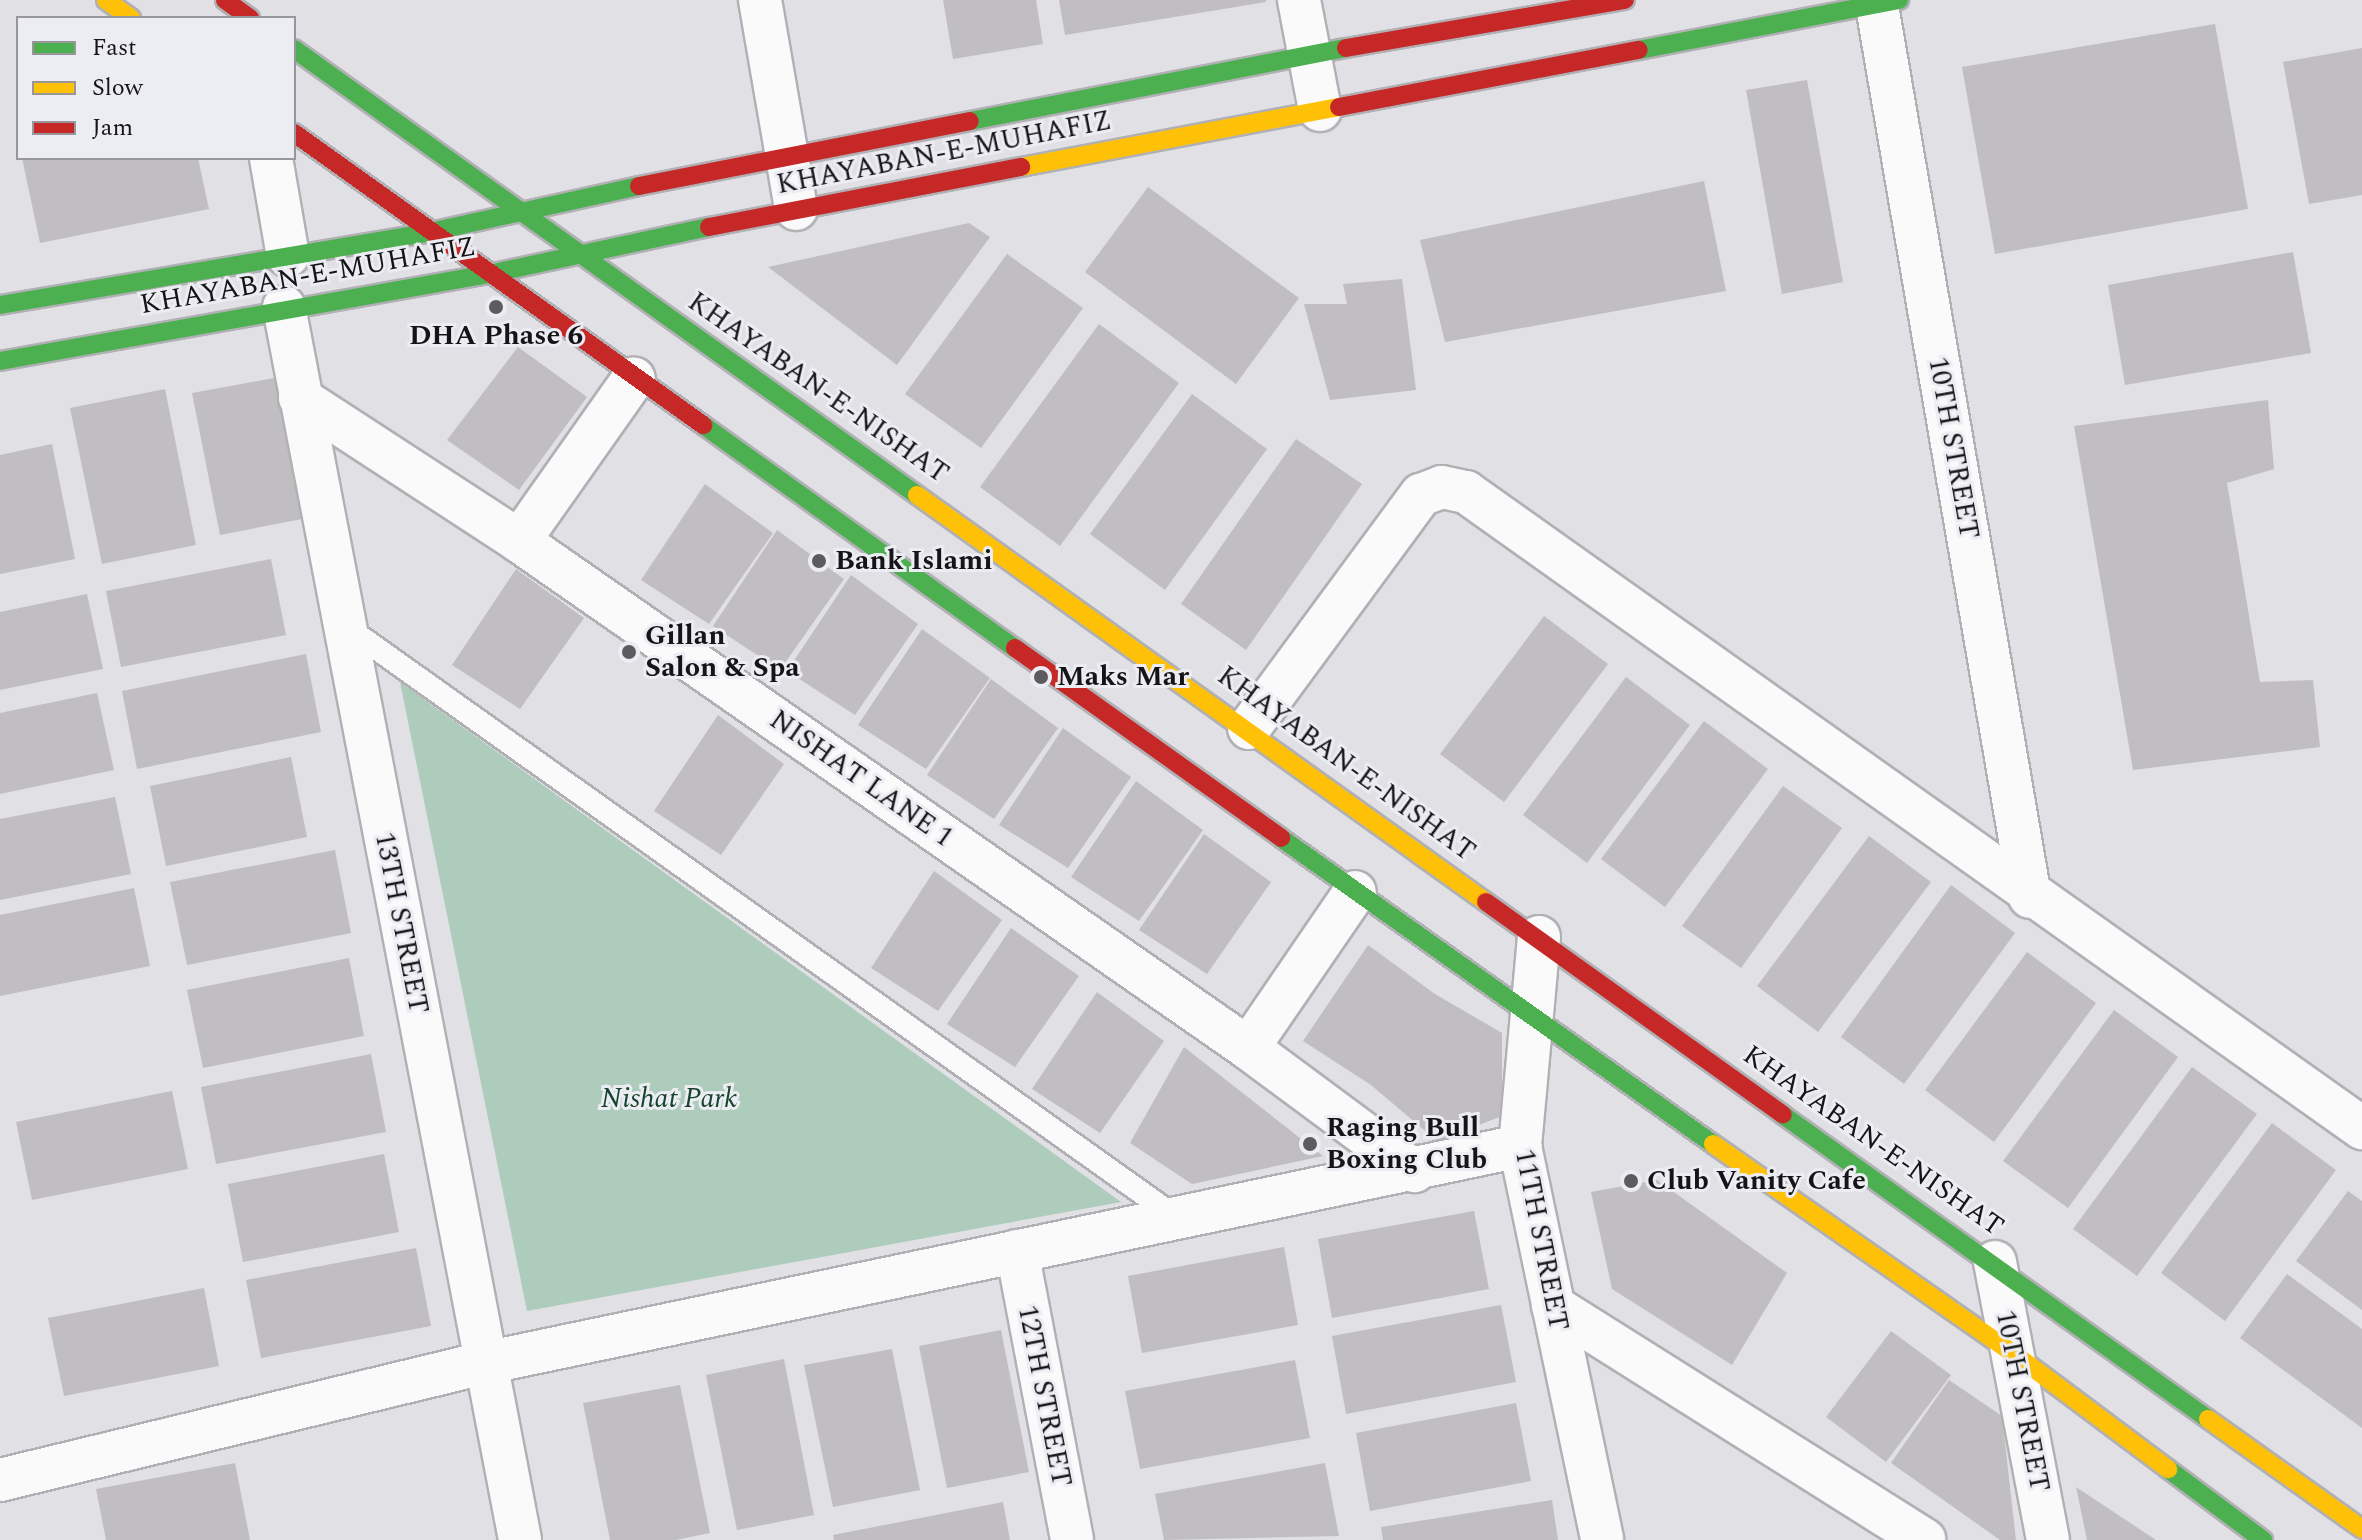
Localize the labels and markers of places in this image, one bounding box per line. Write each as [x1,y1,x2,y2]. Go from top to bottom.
marker: DHA Phase 6 [487,298,505,316]
place label: DHA Phase 6 [409,319,583,353]
place label: Bank Islami [835,544,993,578]
marker: Bank Islami [810,552,828,570]
place label: Gillan Salon & Spa [645,619,800,685]
marker: Gillan Salon & Spa [620,643,638,661]
place label: Maks Mar [1057,660,1189,694]
marker: Maks Mar [1032,668,1050,686]
place label: Raging Bull Boxing Club [1326,1111,1487,1177]
marker: Raging Bull Boxing Club [1301,1135,1319,1153]
place label: Club Vanity Cafe [1647,1164,1866,1198]
marker: Club Vanity Cafe [1622,1172,1640,1190]

